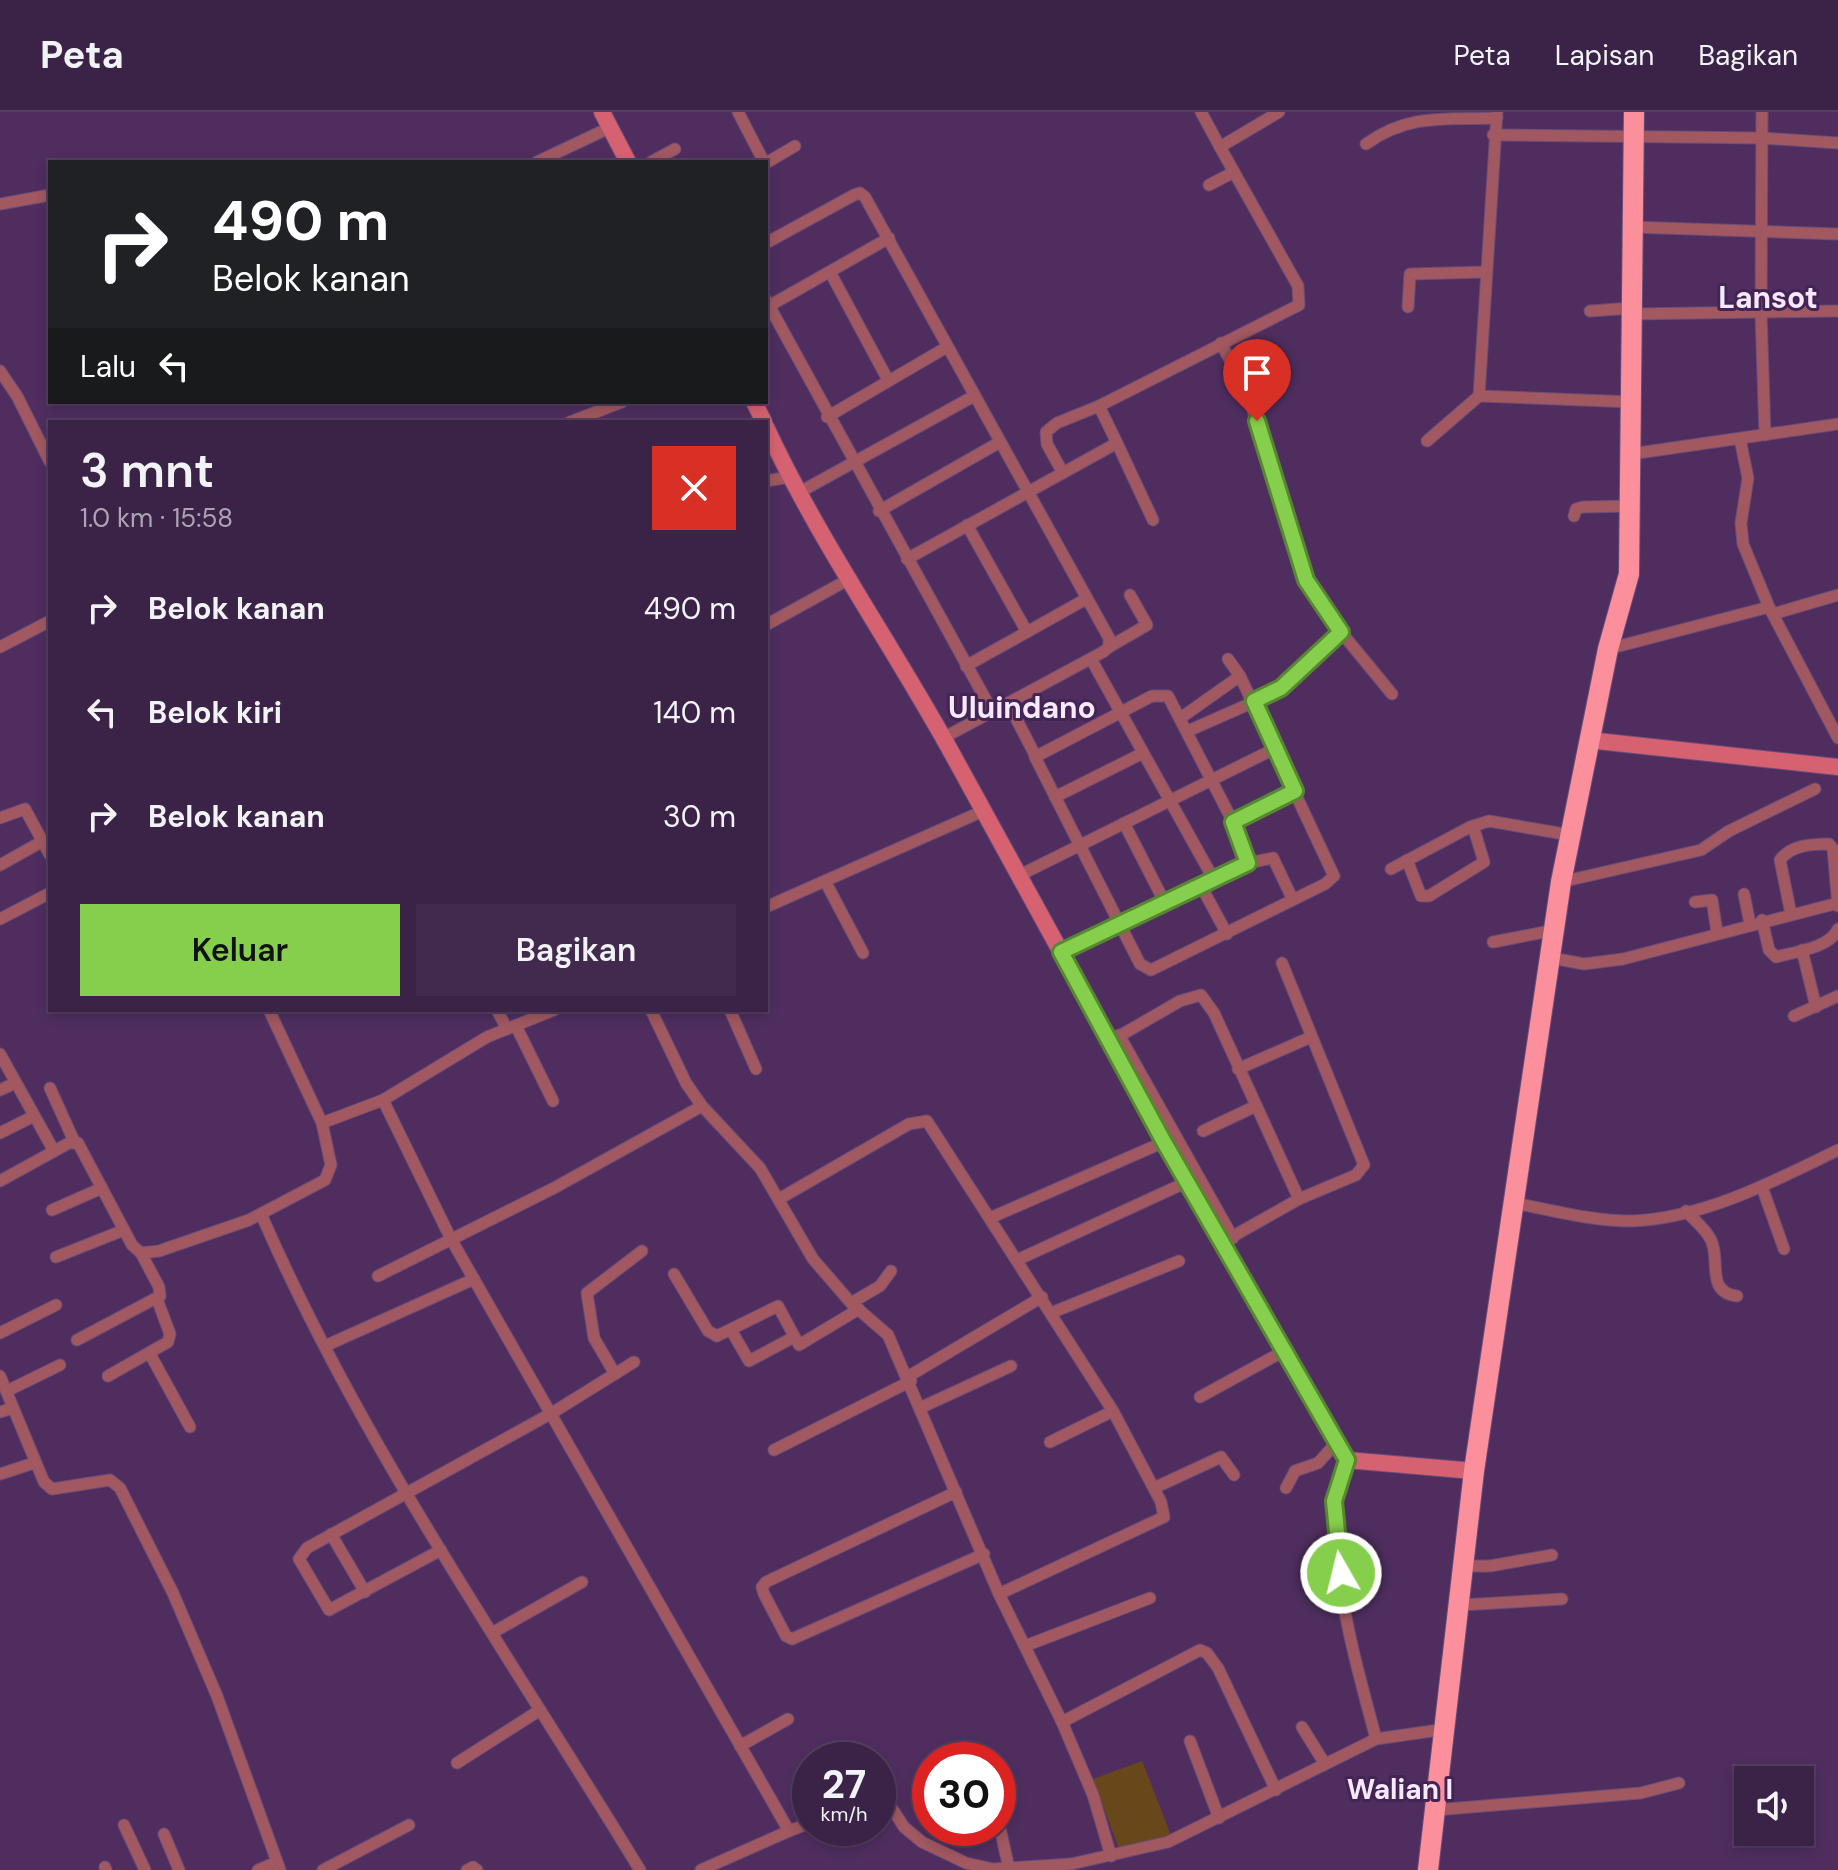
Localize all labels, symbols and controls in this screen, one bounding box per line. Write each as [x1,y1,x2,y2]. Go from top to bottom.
text: Peta [40,30,124,80]
text: Peta [1454,37,1511,74]
text: Lapisan [1555,37,1654,74]
text: Bagikan [1698,37,1798,74]
text: 490 m [212,184,389,257]
icon: right [80,192,184,296]
text: Belok kanan [212,255,410,302]
district label: Lansot [1718,278,1818,317]
pin [1223,339,1291,421]
icon: left [152,344,196,388]
text: Lalu [80,347,136,386]
icon: arrive [1235,351,1279,395]
text: 3 mnt [80,439,214,502]
button: close [652,446,736,530]
text: 1.0 km · 15:58 [80,501,233,535]
icon: right [80,586,124,630]
text: Belok kanan [148,589,325,628]
text: 490 m [644,589,736,628]
district label: Uluindano [948,688,1096,727]
icon: left [80,690,124,734]
text: Belok kiri [148,693,282,732]
text: 140 m [653,693,736,732]
icon: right [80,794,124,838]
text: Belok kanan [148,797,325,836]
text: 30 m [663,797,736,836]
button: Keluar [80,904,400,996]
button: Bagikan [416,904,736,996]
position arrow [1299,1531,1383,1615]
speed limit sign: 30 [912,1742,1016,1846]
text: 27 [822,1758,866,1810]
map controls [1734,1766,1814,1846]
button: sound [1734,1766,1814,1846]
district label: Walian I [1347,1771,1453,1808]
text: km/h [820,1801,868,1827]

